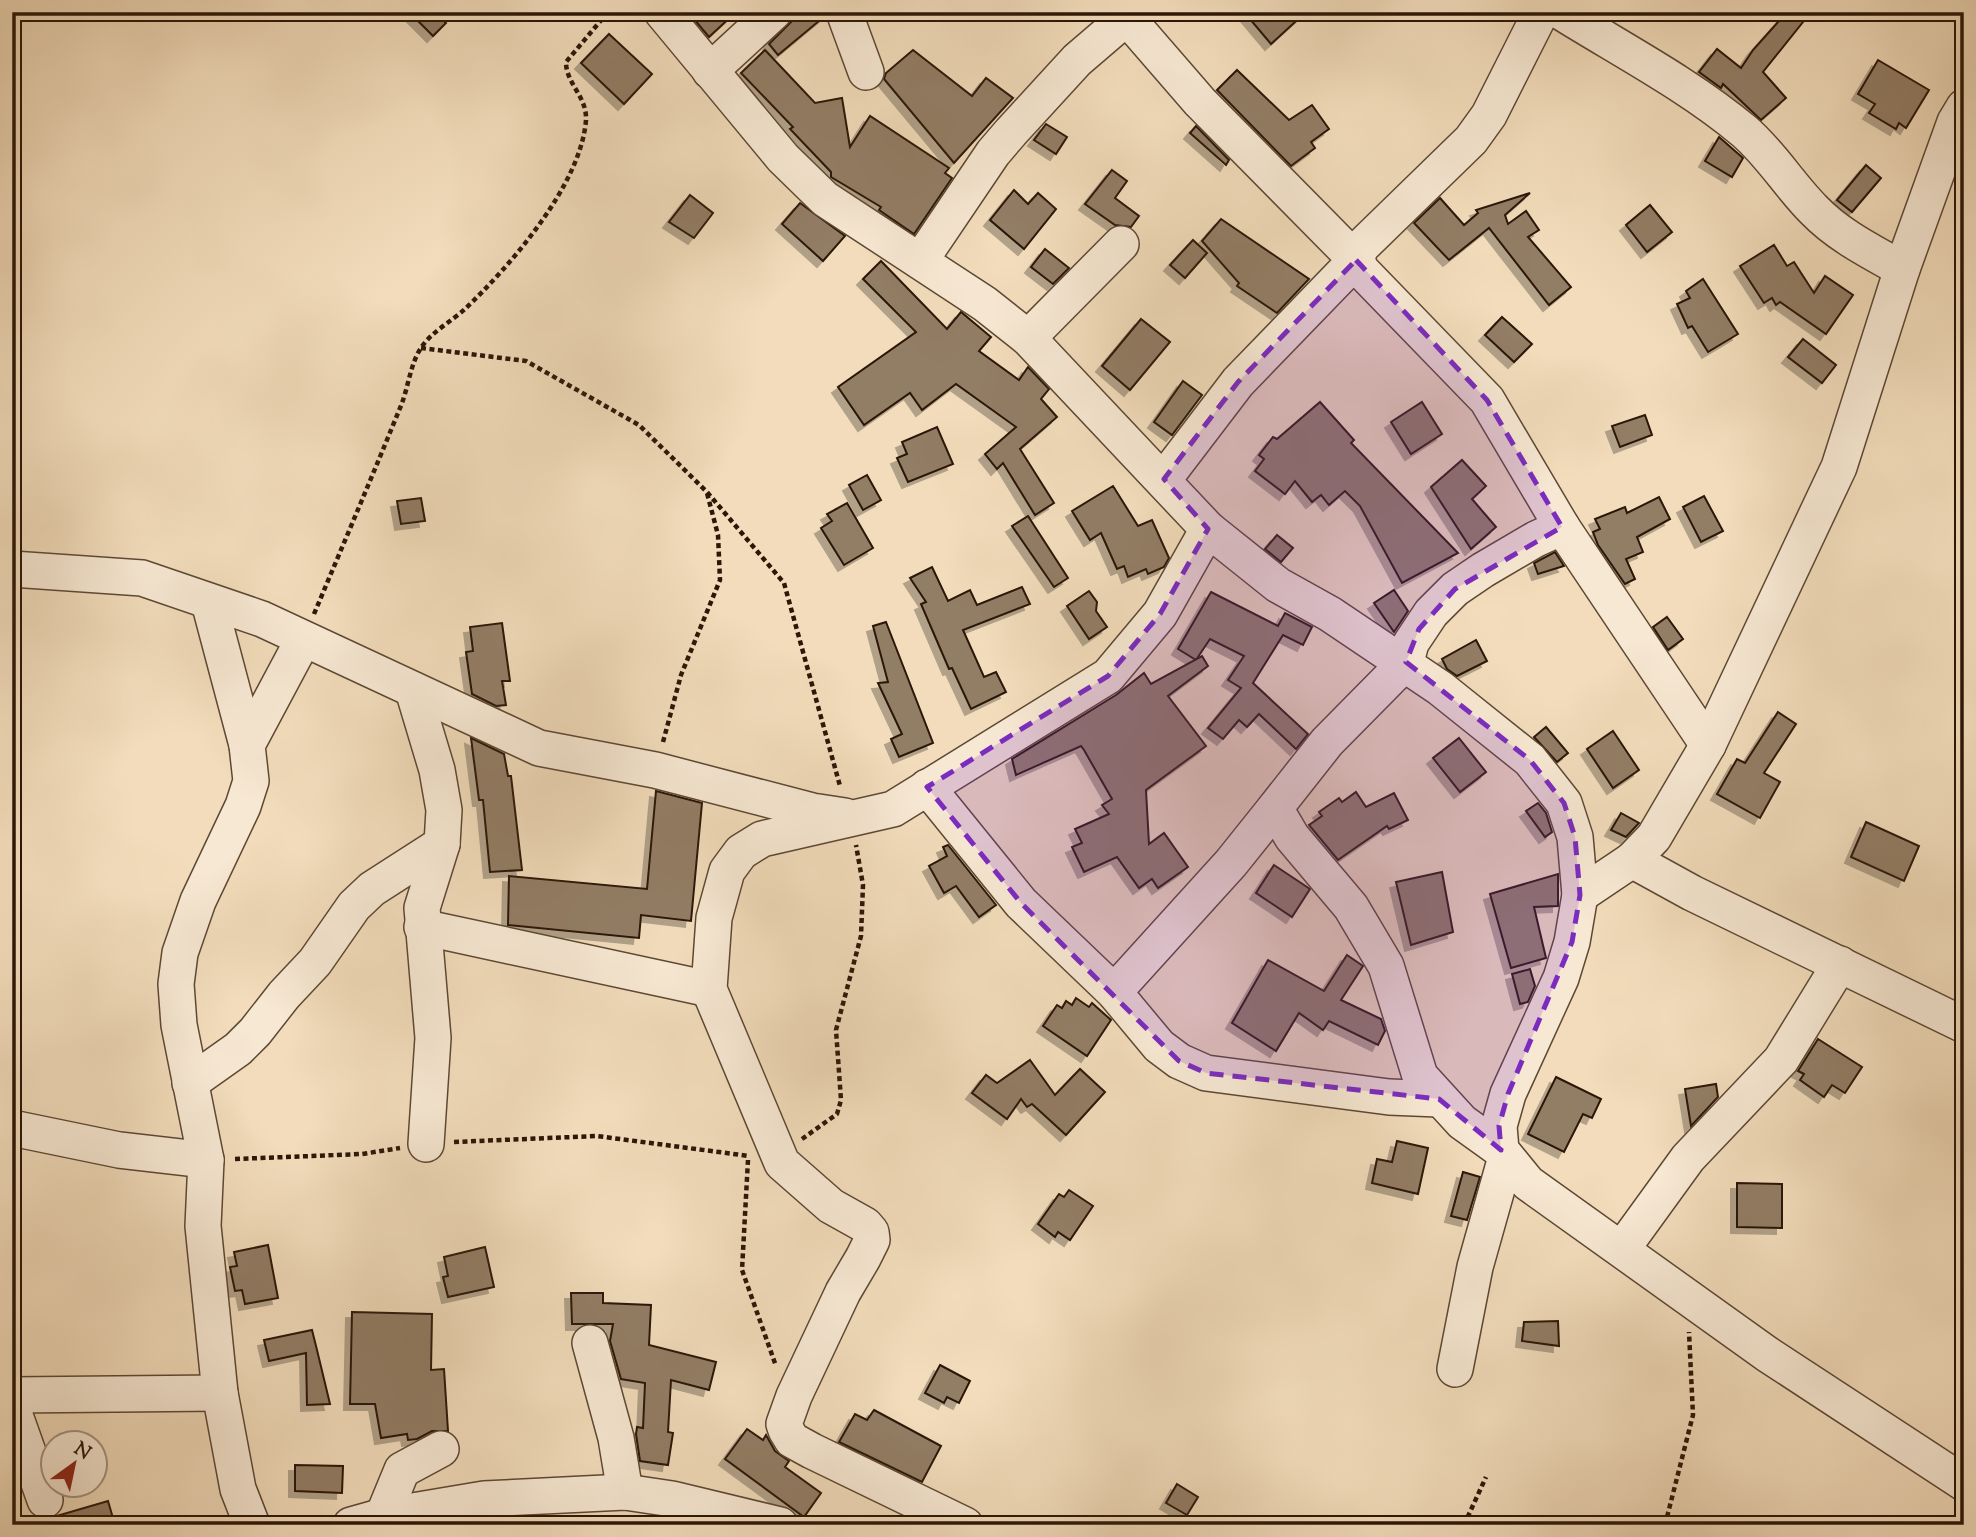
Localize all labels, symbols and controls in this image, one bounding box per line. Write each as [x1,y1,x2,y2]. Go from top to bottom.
north arrow [38,1428,108,1498]
text: N [68,1436,96,1467]

